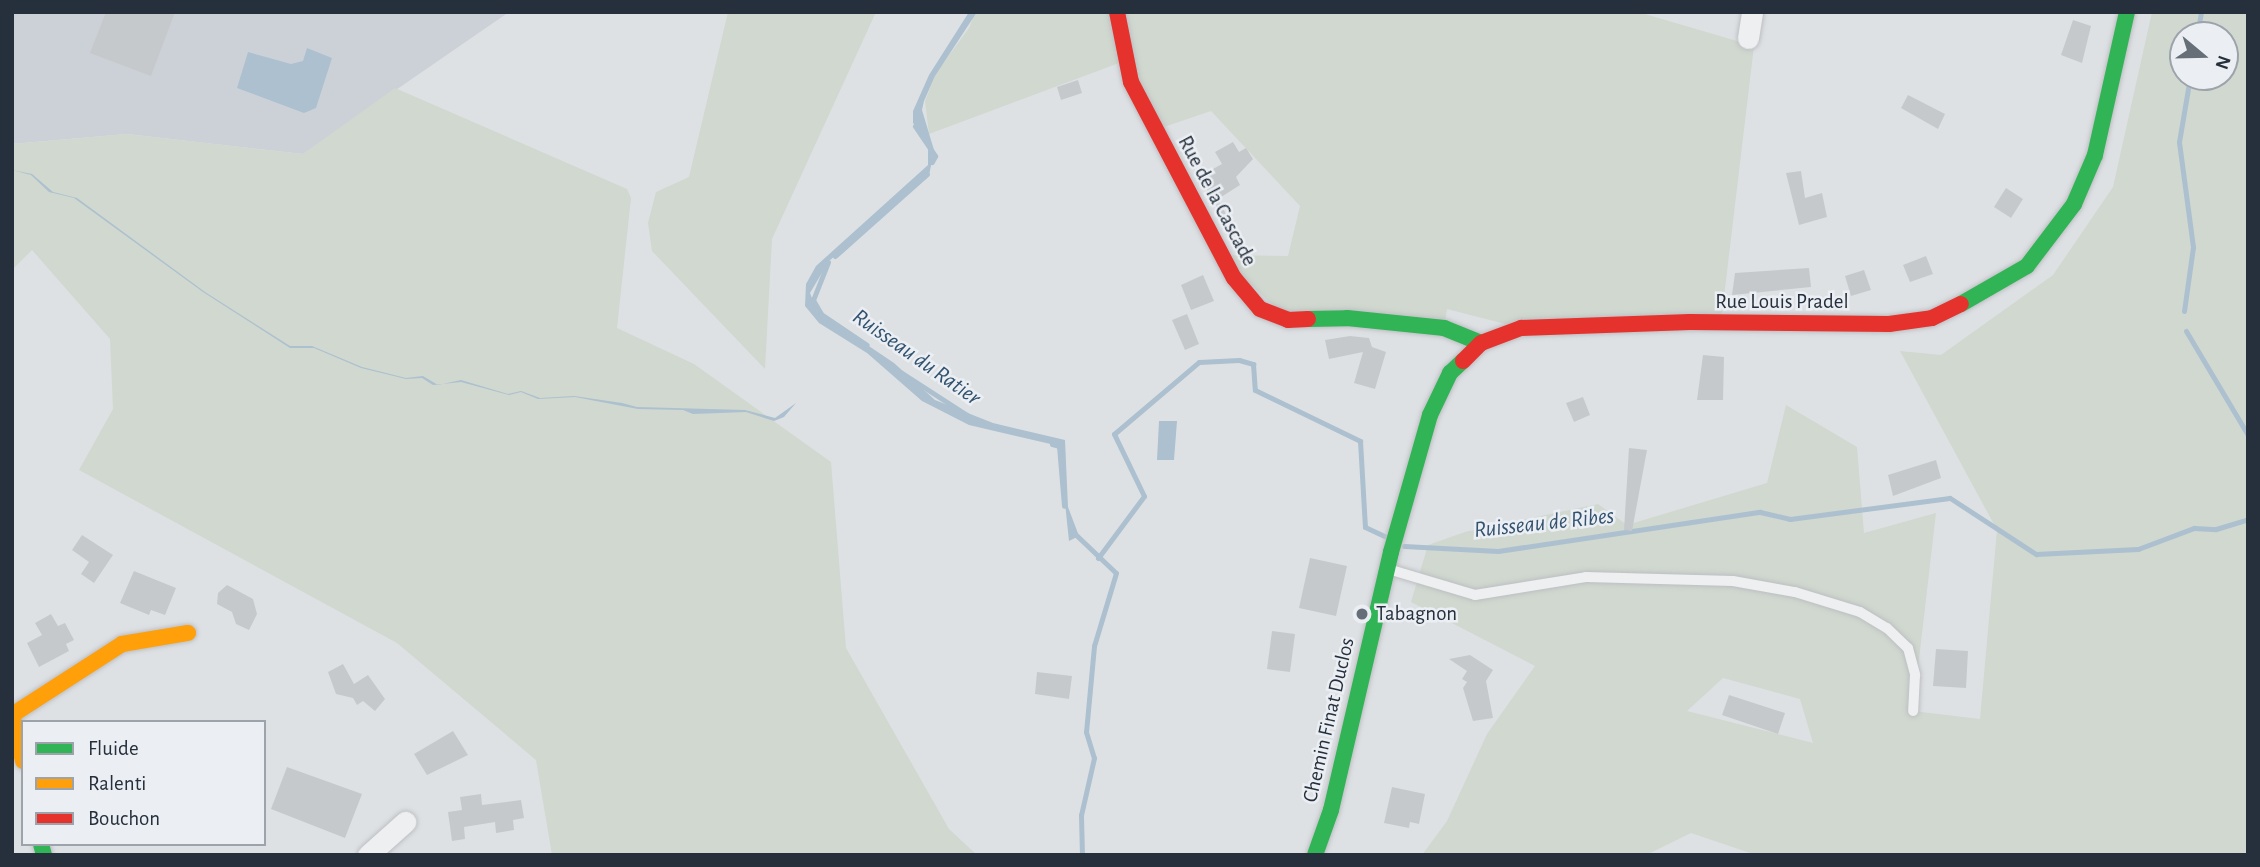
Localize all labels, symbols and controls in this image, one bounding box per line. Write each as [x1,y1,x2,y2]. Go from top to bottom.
north arrow [2169,21,2239,91]
text: N [2211,53,2234,72]
street label: Rue de la Cascade [1172,132,1262,270]
street label: Rue Louis Pradel [1715,289,1849,315]
water label: Ruisseau du Ratier [847,304,985,412]
water label: Ruisseau de Ribes [1473,503,1615,545]
place label: Tabagnon [1376,601,1457,627]
marker: Tabagnon [1354,606,1370,622]
street label: Chemin Finat Duclos [1298,635,1360,805]
legend [21,720,266,846]
text: Fluide [88,738,139,759]
text: Ralenti [88,773,146,794]
text: Bouchon [88,808,160,829]

